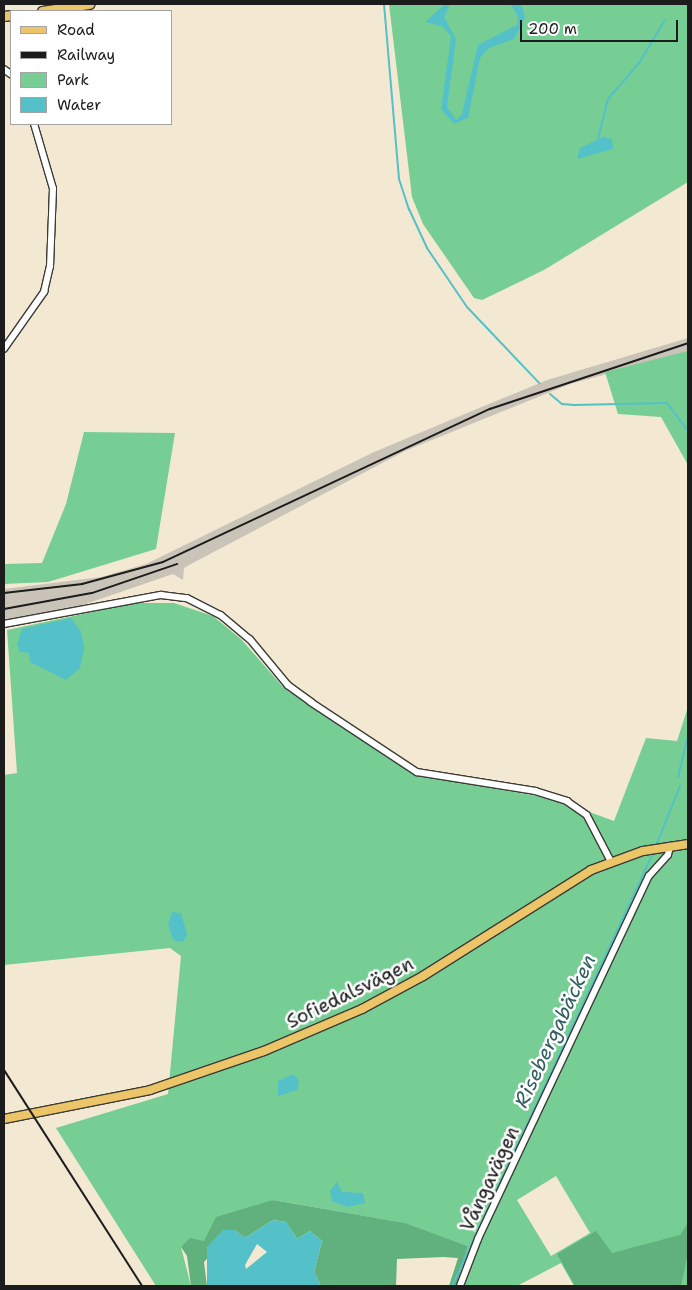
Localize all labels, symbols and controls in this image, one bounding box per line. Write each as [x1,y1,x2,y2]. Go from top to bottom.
legend [10,10,172,125]
scale bar [522,10,680,42]
text: 200 m [528,19,577,39]
text: Road [57,20,95,40]
text: Railway [57,45,115,65]
text: Park [57,70,89,90]
text: Water [57,95,101,115]
water label: Risebergabäcken [509,951,601,1111]
street label: Sofiedalsvägen [283,952,417,1034]
street label: Vångavägen [456,1123,524,1235]

